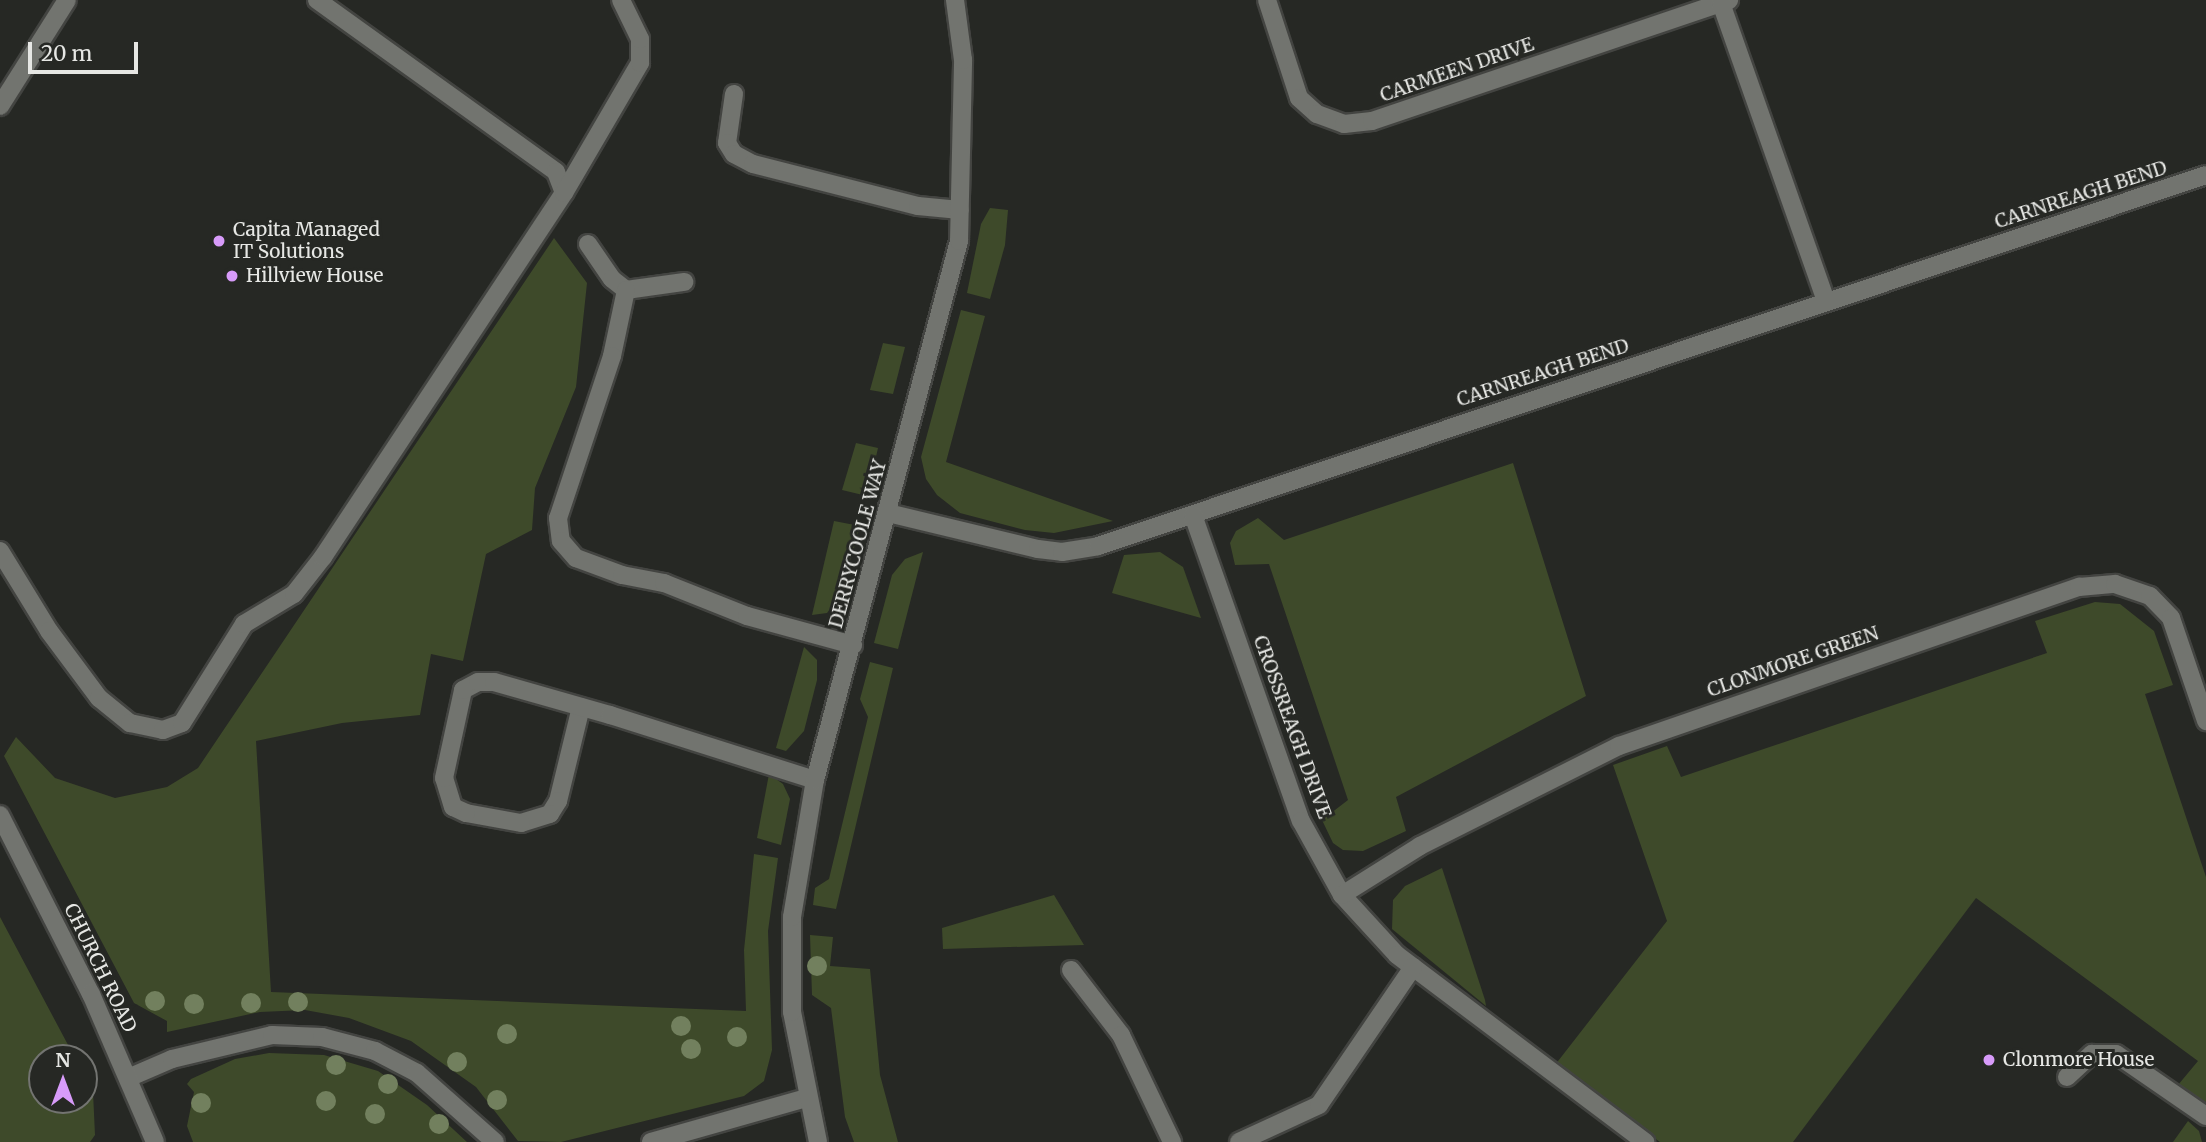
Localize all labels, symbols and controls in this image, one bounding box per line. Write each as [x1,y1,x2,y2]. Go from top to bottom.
scale bar [32,28,142,72]
street label: CARMEEN DRIVE [1377,33,1537,107]
text: 20 m [41,40,92,67]
street label: CARNREAGH BEND [1992,156,2170,234]
place label: Capita Managed IT Solutions [233,219,380,263]
marker: Capita Managed IT Solutions [211,233,227,249]
place label: Hillview House [246,265,384,287]
marker: Hillview House [224,268,240,284]
street label: CARNREAGH BEND [1454,334,1632,412]
street label: DERRYCOOLE WAY [825,457,891,631]
street label: CLONMORE GREEN [1704,622,1882,702]
street label: CROSSREAGH DRIVE [1248,633,1336,821]
street label: CHURCH ROAD [59,900,141,1036]
north arrow [28,1044,98,1114]
text: N [55,1048,71,1072]
place label: Clonmore House [2003,1049,2154,1071]
marker: Clonmore House [1981,1052,1997,1068]

